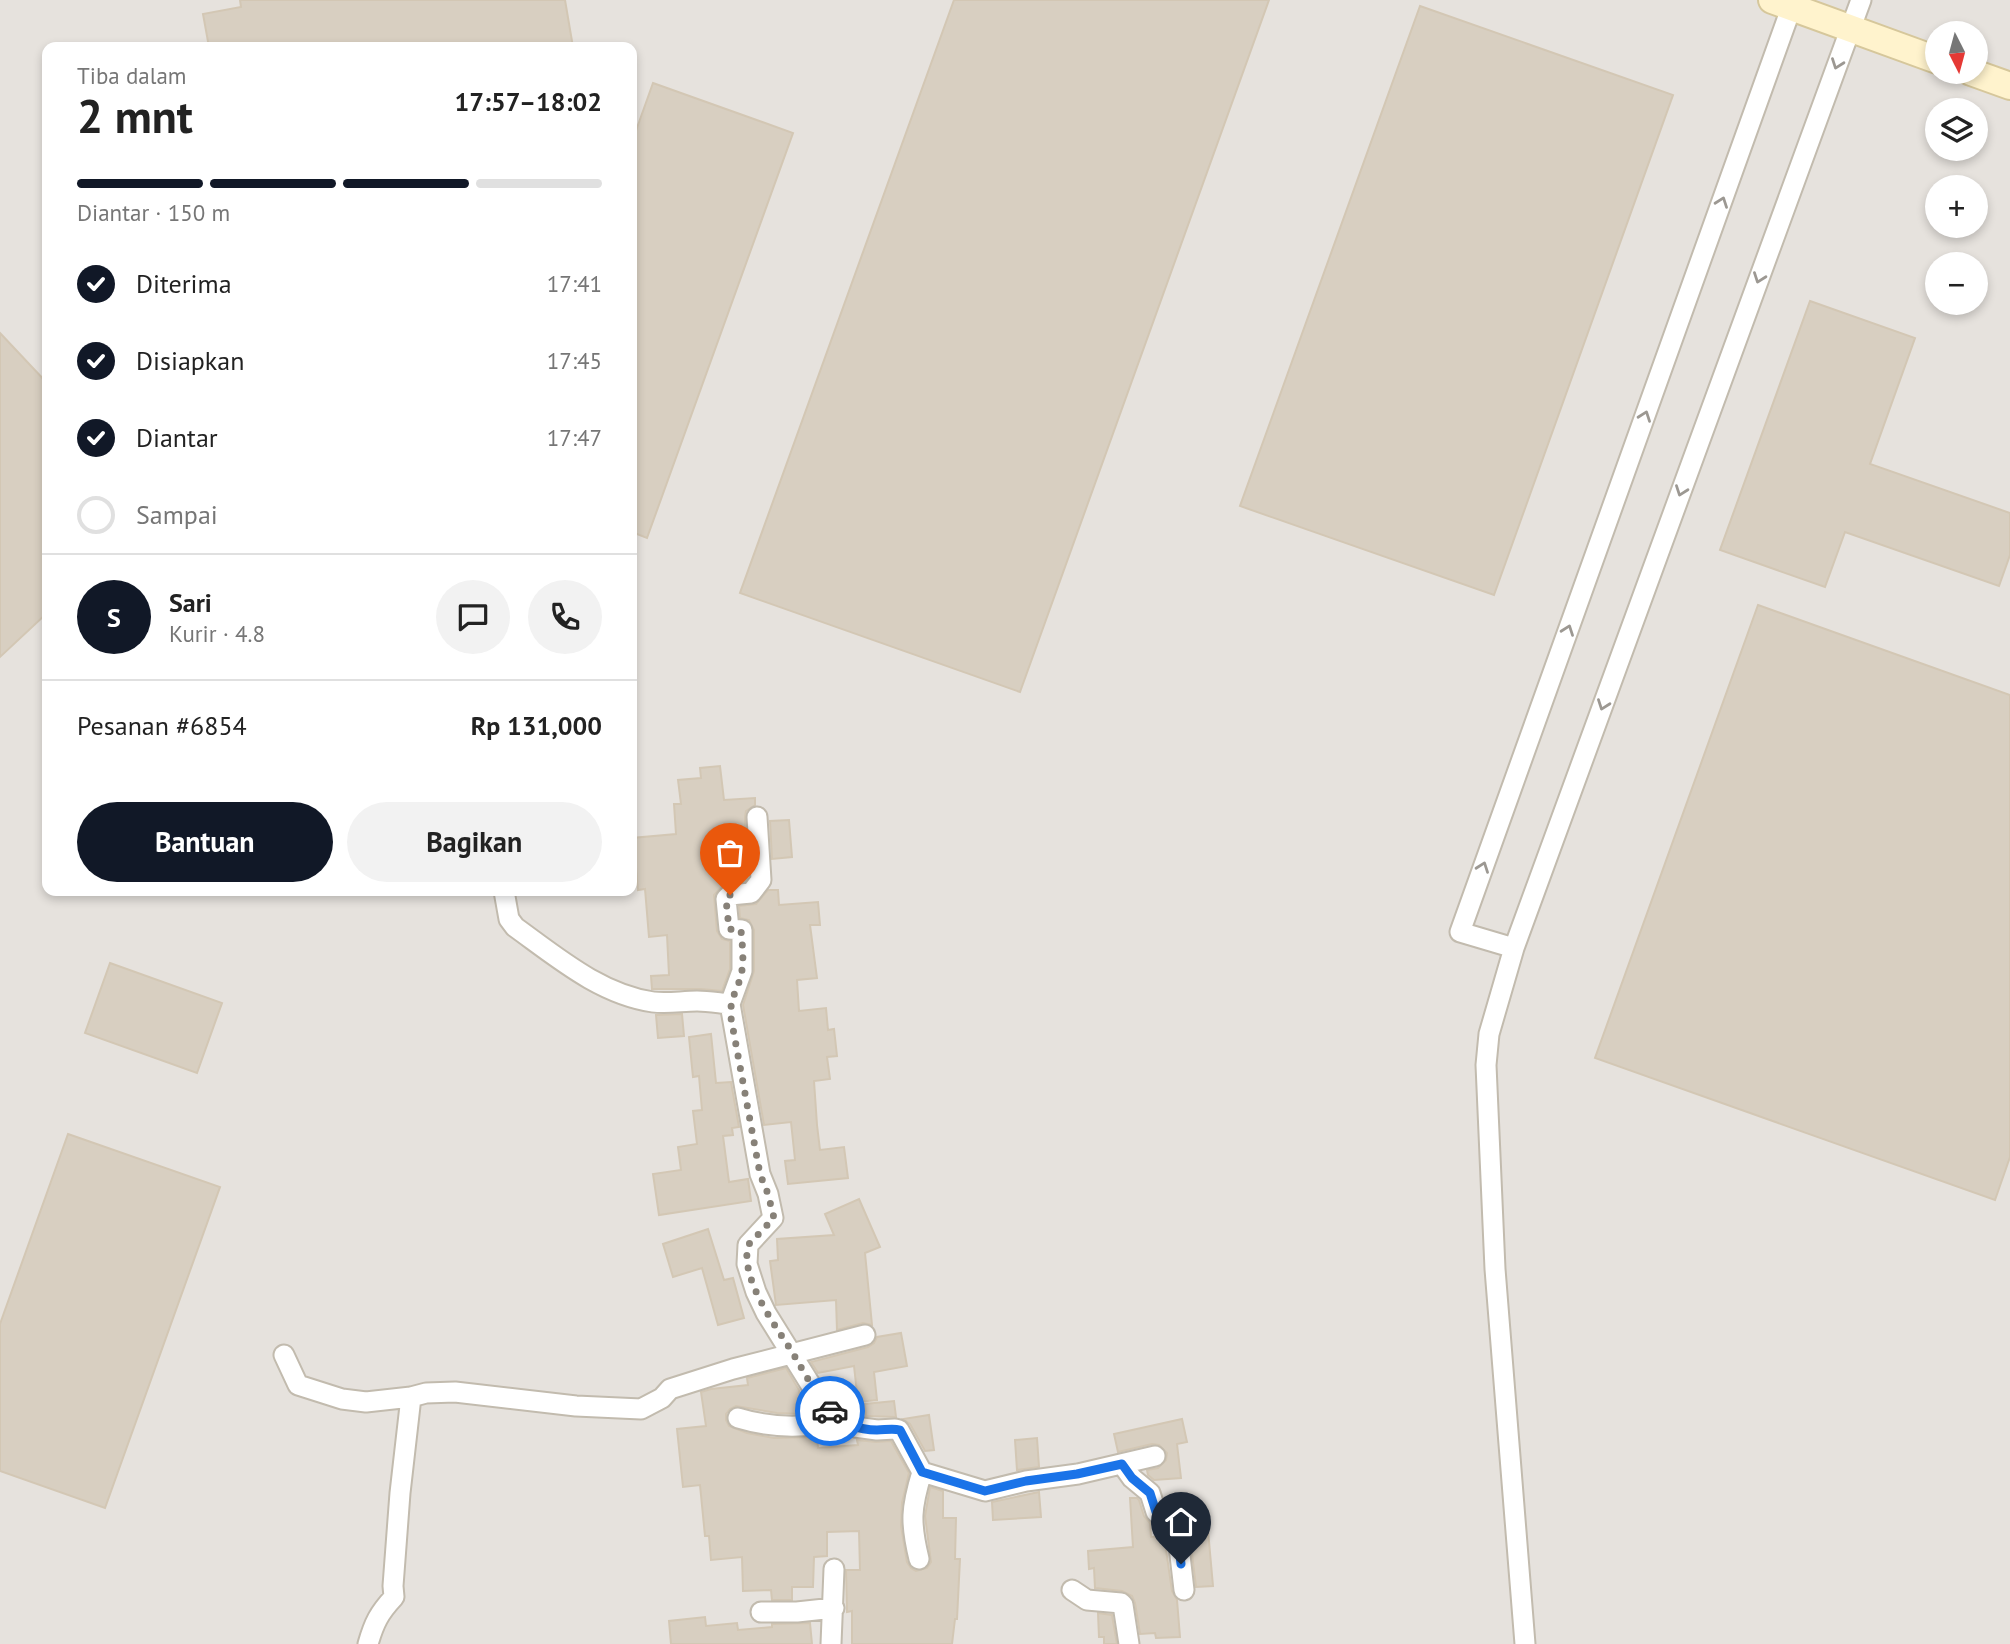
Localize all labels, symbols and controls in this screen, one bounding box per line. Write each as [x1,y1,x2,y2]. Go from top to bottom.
north arrow [1925,21,1988,84]
map controls [1925,21,1988,315]
one-way arrow [1831,58,1845,70]
text: Tiba dalam [77,61,186,90]
text: 17:57–18:02 [455,85,602,118]
text: 2 mnt [77,86,193,146]
button: layers [1925,98,1988,161]
button: + [1925,175,1988,238]
one-way arrow [1714,196,1728,208]
text: Diantar · 150 m [77,198,230,227]
button: − [1925,252,1988,315]
icon: check [77,265,115,303]
text: Diterima [136,267,232,300]
text: 17:41 [547,269,602,298]
one-way arrow [1753,271,1767,283]
icon: check [77,342,115,380]
text: Disiapkan [136,344,244,377]
text: 17:45 [547,346,602,375]
one-way arrow [1637,410,1651,422]
icon: check [77,419,115,457]
text: Diantar [136,421,218,454]
text: 17:47 [547,423,602,452]
one-way arrow [1675,485,1689,497]
text: Sampai [136,498,218,531]
button: chat [436,580,510,654]
button: phone [528,580,602,654]
text: Sari [169,586,212,619]
text: S [107,601,121,634]
text: Kurir · 4.8 [169,619,265,648]
one-way arrow [1560,625,1574,637]
one-way arrow [1597,699,1611,711]
text: Pesanan #6854 [77,709,247,742]
text: Rp 131,000 [471,709,602,742]
button: Bantuan [77,802,333,882]
button: Bagikan [347,802,602,882]
pin [700,823,760,895]
icon: bag [711,834,749,872]
one-way arrow [1475,862,1489,874]
courier [795,1376,865,1446]
icon: car [811,1392,849,1430]
pin [1151,1492,1211,1564]
icon: home [1162,1503,1200,1541]

